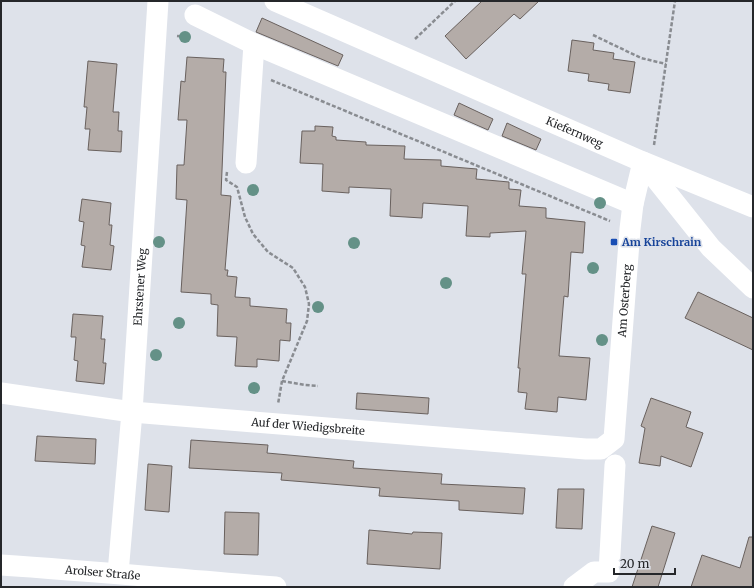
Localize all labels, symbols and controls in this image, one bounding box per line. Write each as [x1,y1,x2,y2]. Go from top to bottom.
street label: Kiefernweg [544,113,606,151]
place label: Am Kirschrain [621,235,702,249]
marker: Am Kirschrain [609,237,619,247]
street label: Ehrstener Weg [130,247,149,326]
street label: Am Osterberg [615,263,634,339]
street label: Auf der Wiedigsbreite [250,415,366,438]
scale bar [614,550,675,576]
text: 20 m [620,556,649,571]
street label: Arolser Straße [63,563,141,583]

